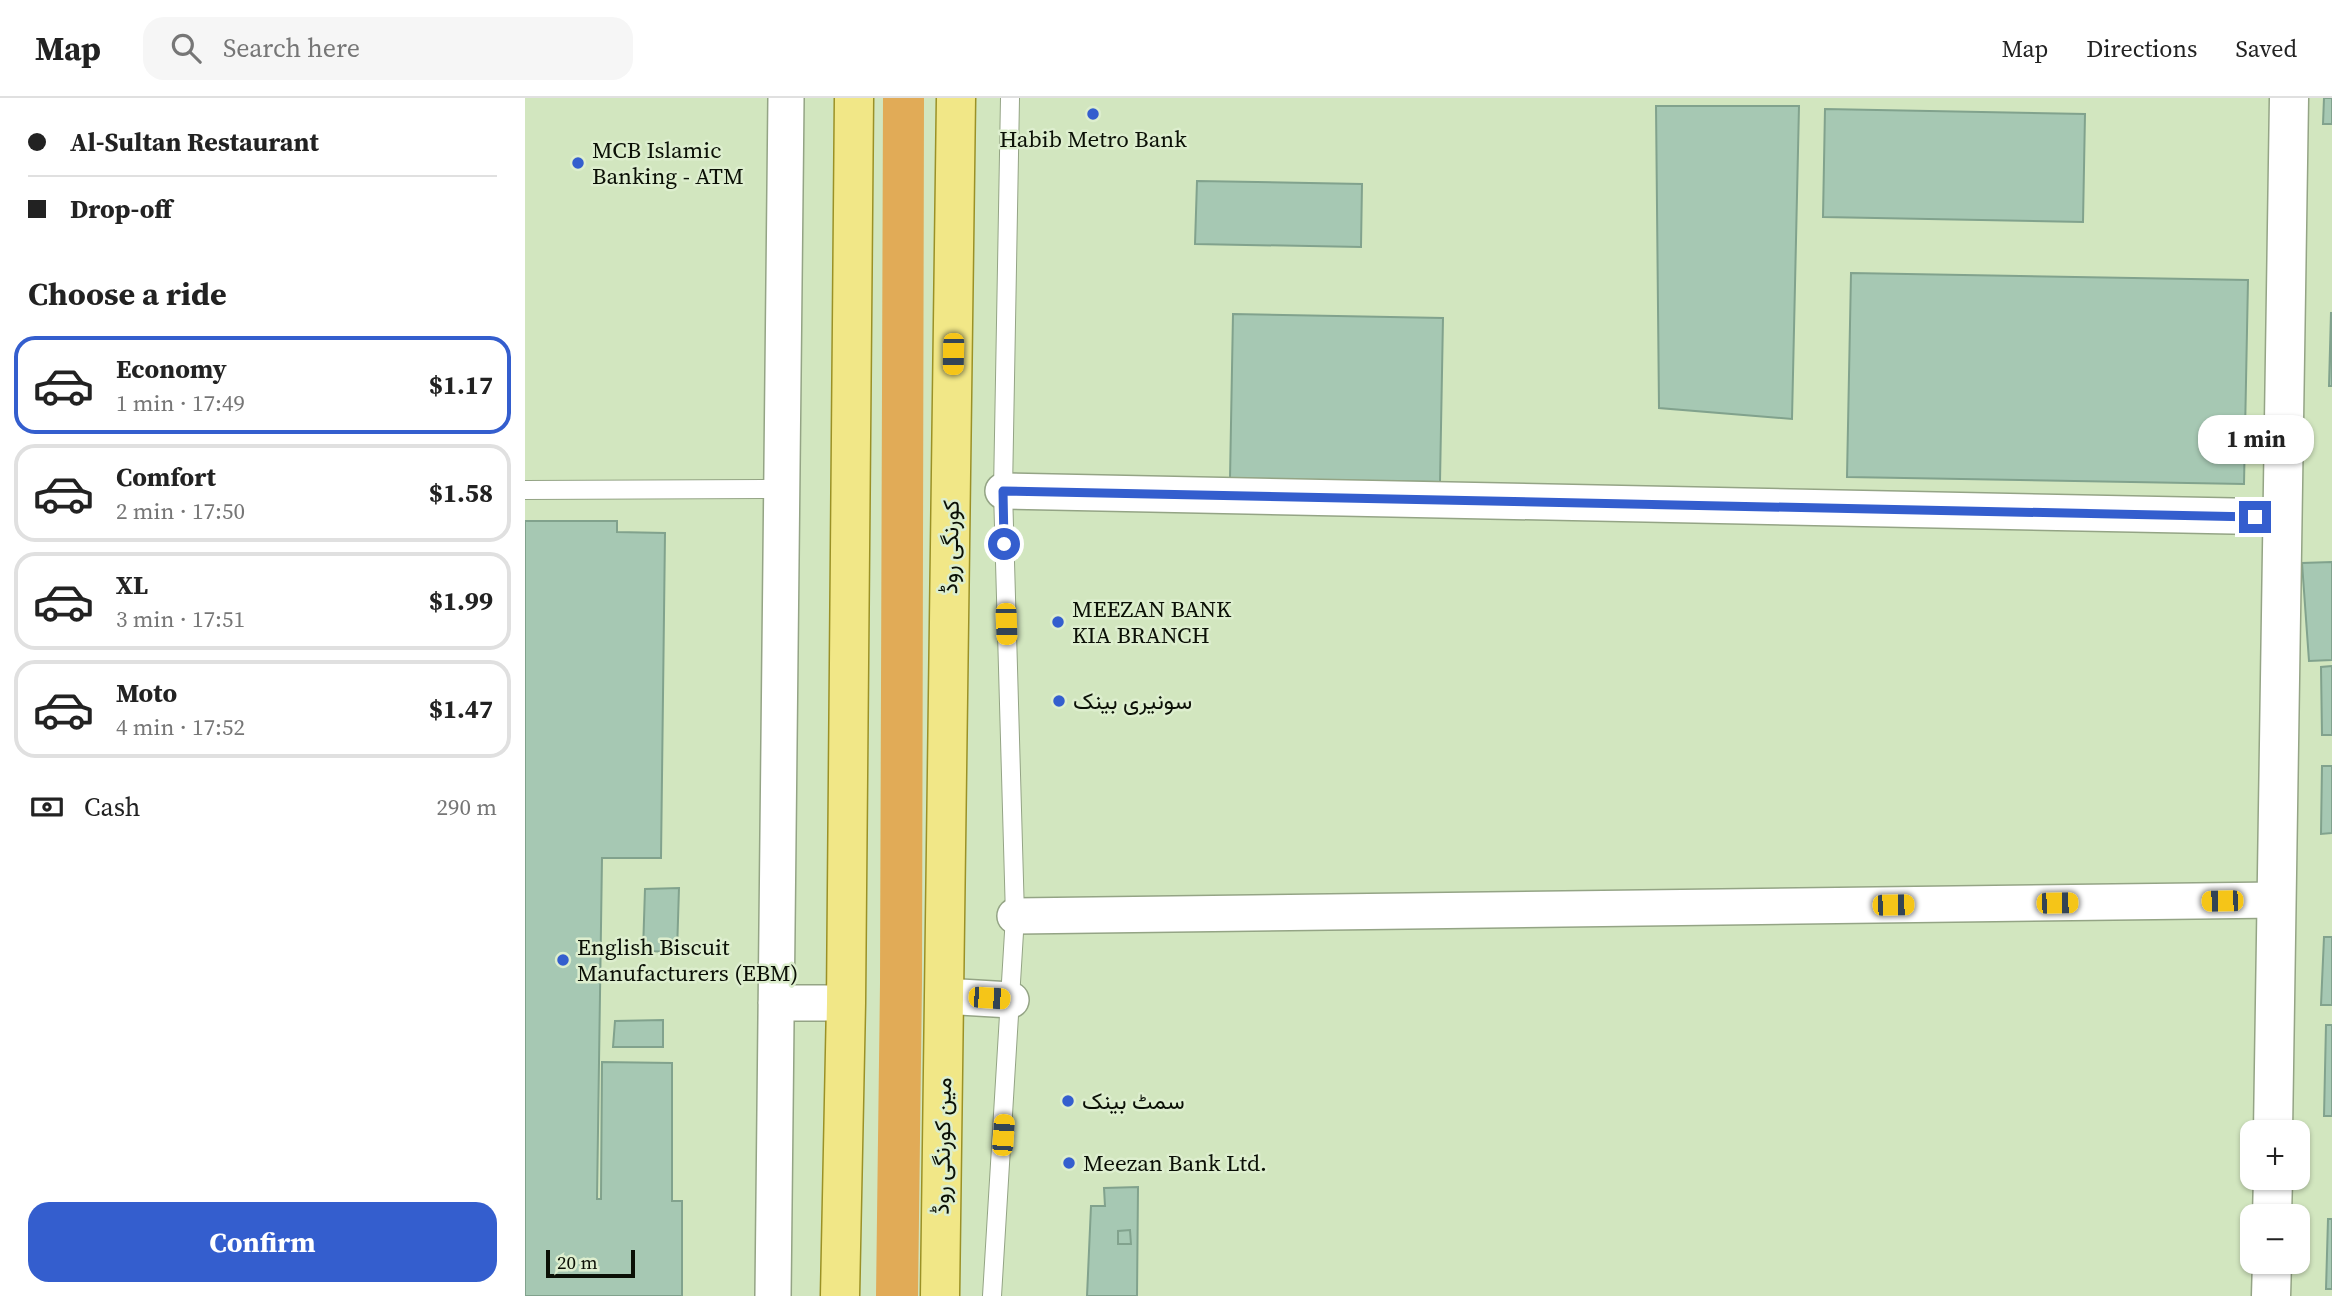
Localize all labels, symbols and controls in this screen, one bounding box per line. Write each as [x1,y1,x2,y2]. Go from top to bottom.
search box [143,17,633,80]
text: Map [35,26,101,71]
icon: search [167,29,205,67]
text: Search here [223,30,360,66]
text: Map [2001,32,2048,65]
text: Directions [2086,32,2197,65]
text: Saved [2235,32,2297,65]
marker: Habib Metro Bank [1085,106,1101,122]
place label: Habib Metro Bank [999,123,1187,155]
text: Al-Sultan Restaurant [70,124,319,160]
place label: MCB Islamic Banking - ATM [592,134,744,192]
marker: MCB Islamic Banking - ATM [570,155,586,171]
text: Drop-off [70,191,172,227]
text: Choose a ride [28,272,227,316]
car [943,333,964,375]
text: Economy [116,351,227,387]
icon: car [32,354,95,417]
text: $1.17 [429,367,493,403]
text: 1 min · 17:49 [116,387,245,419]
callout: 1 min [2197,416,2313,464]
text: 1 min [2226,423,2286,455]
text: Comfort [116,459,216,495]
icon: car [32,462,95,525]
text: $1.58 [429,475,493,511]
text: 2 min · 17:50 [116,495,245,527]
street label: کورنگی روڈ [933,500,967,594]
route end [2239,501,2271,533]
route start [988,528,1020,560]
text: XL [116,567,148,603]
icon: car [32,570,95,633]
text: $1.99 [429,583,493,619]
place label: MEEZAN BANK KIA BRANCH [1072,593,1232,651]
text: 3 min · 17:51 [116,603,245,635]
car [995,603,1018,645]
marker: MEEZAN BANK KIA BRANCH [1050,614,1066,630]
text: Moto [116,675,177,711]
icon: car [32,678,95,741]
place label: سونیری بینک [1073,685,1192,717]
text: $1.47 [429,691,493,727]
marker: سونیری بینک [1051,693,1067,709]
text: 4 min · 17:52 [116,711,245,743]
icon: cash [28,788,66,826]
text: Cash [84,789,140,825]
text: 290 m [436,791,497,823]
car [2201,890,2244,912]
car [2036,892,2079,914]
car [1872,894,1915,916]
place label: English Biscuit Manufacturers (EBM) [577,931,798,989]
marker: English Biscuit Manufacturers (EBM) [555,952,571,968]
car [968,986,1011,1010]
street label: مین کورنگی روڈ [925,1077,959,1215]
place label: سمٹ بینک [1082,1085,1185,1117]
marker: سمٹ بینک [1060,1093,1076,1109]
car [992,1113,1015,1157]
map controls [2240,1120,2310,1274]
button: + [2240,1120,2310,1190]
place label: Meezan Bank Ltd. [1083,1147,1267,1179]
marker: Meezan Bank Ltd. [1061,1155,1077,1171]
button: Confirm [28,1202,497,1282]
button: − [2240,1204,2310,1274]
scale bar [546,1247,635,1279]
text: 20 m [557,1249,598,1275]

